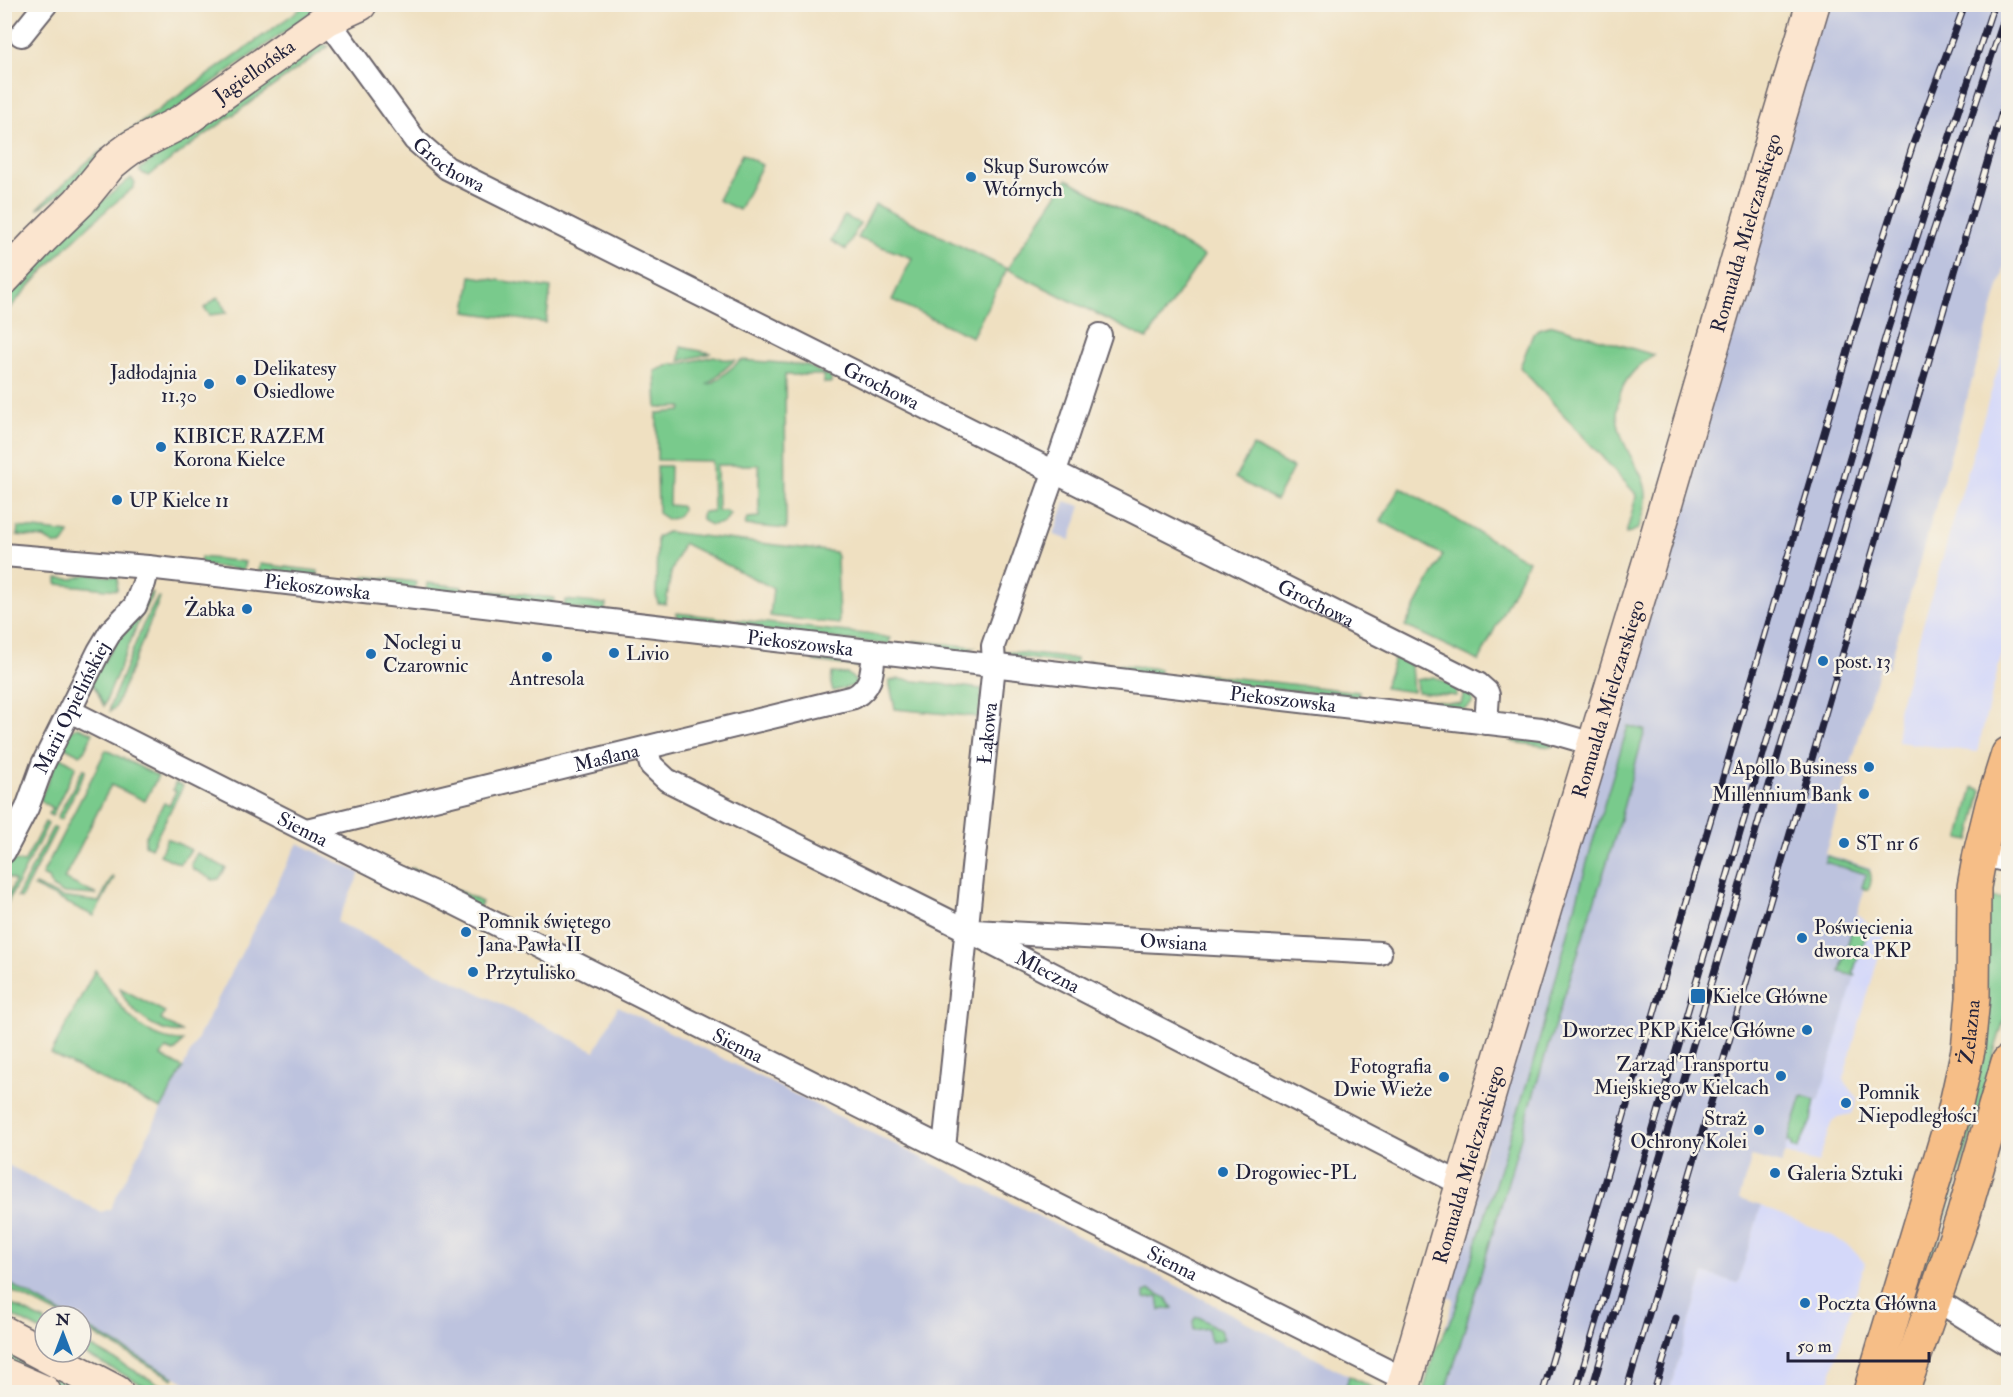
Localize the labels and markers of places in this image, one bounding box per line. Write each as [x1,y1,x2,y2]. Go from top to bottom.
place label: Skup Surowców Wtórnych [982,154,1109,202]
marker: Skup Surowców Wtórnych [964,170,978,184]
place label: Delikatesy Osiedlowe [253,356,337,404]
place label: Jadłodajnia 11.30 [109,360,198,408]
marker: Delikatesy Osiedlowe [234,373,248,387]
marker: Jadłodajnia 11.30 [202,377,216,391]
place label: KIBICE RAZEM Korona Kielce [173,424,325,472]
marker: KIBICE RAZEM Korona Kielce [154,440,168,454]
place label: UP Kielce 11 [129,488,229,513]
marker: UP Kielce 11 [110,493,124,507]
place label: Żabka [184,596,236,622]
marker: Żabka [240,602,254,616]
place label: Noclegi u Czarownic [383,630,468,678]
place label: Livio [626,641,669,666]
marker: Livio [607,646,621,660]
marker: Noclegi u Czarownic [364,647,378,661]
place label: post. 13 [1834,649,1891,675]
marker: Antresola [540,650,554,664]
marker: post. 13 [1816,654,1830,668]
place label: Antresola [509,666,585,691]
place label: Apollo Business [1732,755,1857,781]
marker: Apollo Business [1862,760,1876,774]
place label: Millennium Bank [1712,782,1852,807]
marker: Millennium Bank [1857,787,1871,801]
place label: ST nr 6 [1856,831,1919,856]
marker: ST nr 6 [1837,836,1851,850]
place label: Pomnik świętego Jana Pawła II [477,909,611,957]
place label: Poświęcienia dworca PKP [1814,915,1914,963]
marker: Pomnik świętego Jana Pawła II [459,925,473,939]
marker: Poświęcienia dworca PKP [1795,931,1809,945]
place label: Przytulisko [485,960,575,985]
marker: Przytulisko [466,965,480,979]
place label: Kielce Główne [1712,984,1828,1009]
marker: Kielce Główne [1689,987,1707,1005]
place label: Dworzec PKP Kielce Główne [1562,1018,1795,1043]
marker: Dworzec PKP Kielce Główne [1800,1023,1814,1037]
place label: Zarząd Transportu Miejskiego w Kielcach [1594,1052,1770,1100]
place label: Fotografia Dwie Wieże [1334,1054,1433,1102]
marker: Zarząd Transportu Miejskiego w Kielcach [1774,1069,1788,1083]
marker: Fotografia Dwie Wieże [1437,1070,1451,1084]
place label: Pomnik Niepodległości [1858,1080,1977,1129]
marker: Pomnik Niepodległości [1839,1096,1853,1110]
place label: Straż Ochrony Kolei [1630,1106,1747,1154]
marker: Straż Ochrony Kolei [1752,1123,1766,1137]
place label: Drogowiec-PL [1235,1160,1357,1185]
place label: Galeria Sztuki [1787,1161,1903,1186]
marker: Drogowiec-PL [1216,1165,1230,1179]
marker: Galeria Sztuki [1768,1166,1782,1180]
place label: Poczta Główna [1817,1291,1937,1316]
marker: Poczta Główna [1798,1296,1812,1310]

